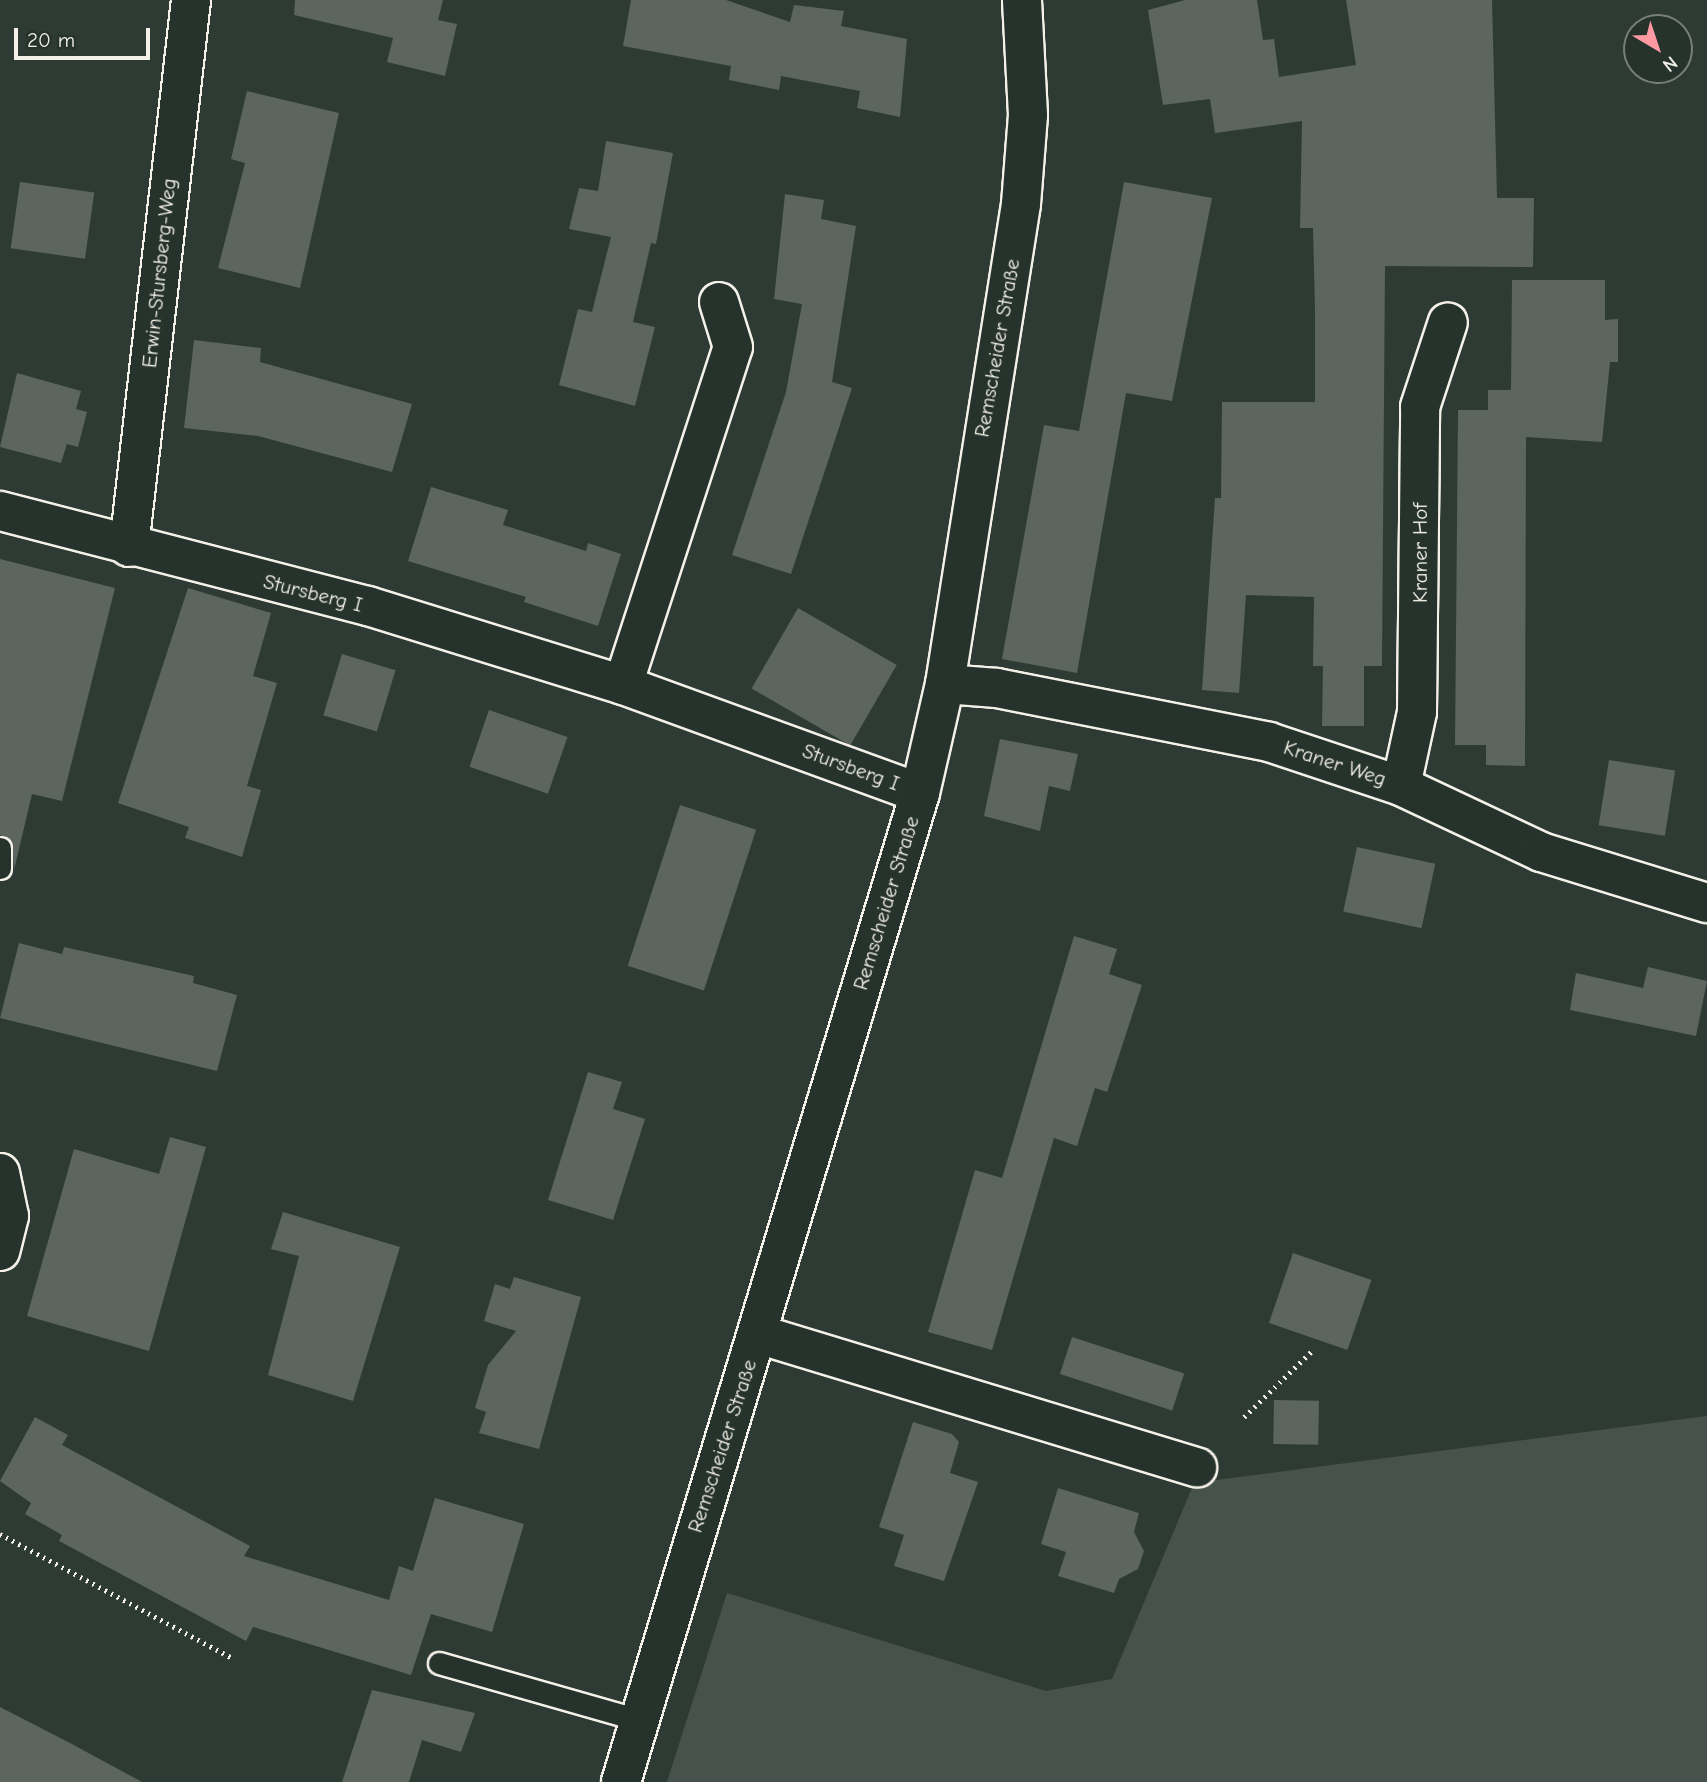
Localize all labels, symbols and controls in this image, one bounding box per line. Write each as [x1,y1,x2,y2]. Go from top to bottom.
scale bar [18,14,154,58]
north arrow [1623,14,1693,84]
text: 20 m [27,28,75,52]
text: N [1658,51,1682,76]
street label: Erwin-Stursberg-Weg [137,177,181,369]
street label: Remscheider Straße [969,257,1025,439]
street label: Kraner Hof [1407,503,1433,603]
street label: Stursberg I [261,569,365,617]
street label: Kraner Weg [1280,735,1390,791]
street label: Stursberg I [799,738,903,796]
street label: Remscheider Straße [848,813,924,993]
street label: Remscheider Straße [682,1356,762,1536]

